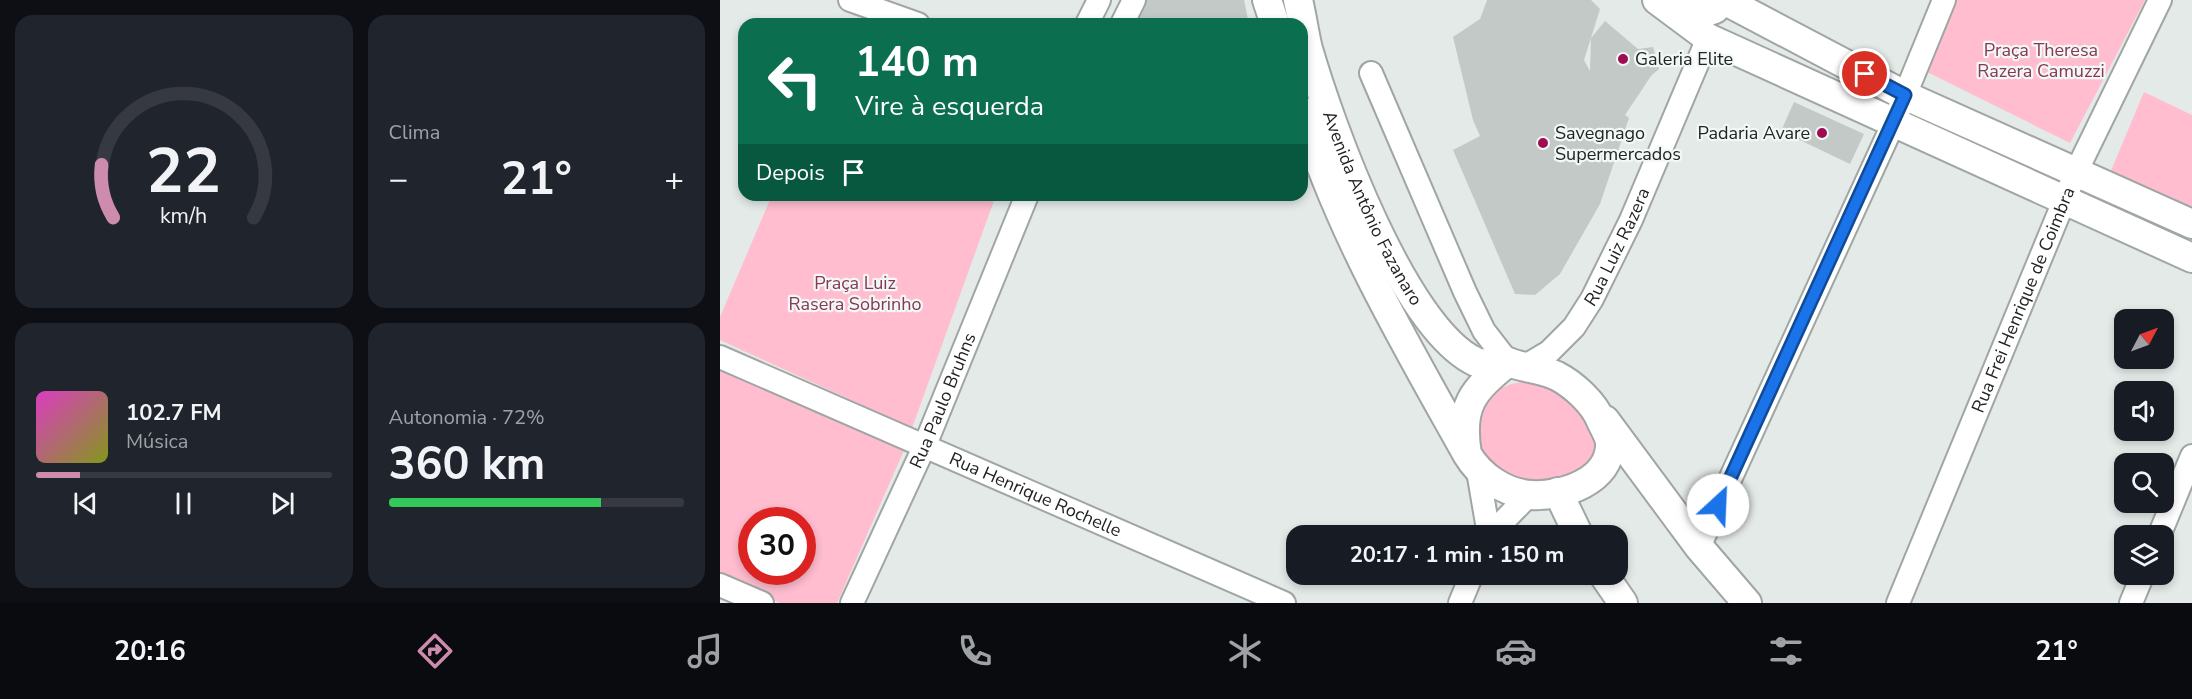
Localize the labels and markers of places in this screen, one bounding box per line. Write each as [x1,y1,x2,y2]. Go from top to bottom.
place label: Galeria Elite [1635,47,1733,71]
pin [1839,48,1890,99]
marker: Galeria Elite [1616,52,1630,66]
place label: Savegnago Supermercados [1555,121,1681,166]
place label: Padaria Avare [1697,121,1810,145]
marker: Padaria Avare [1815,126,1829,140]
marker: Savegnago Supermercados [1536,136,1550,150]

